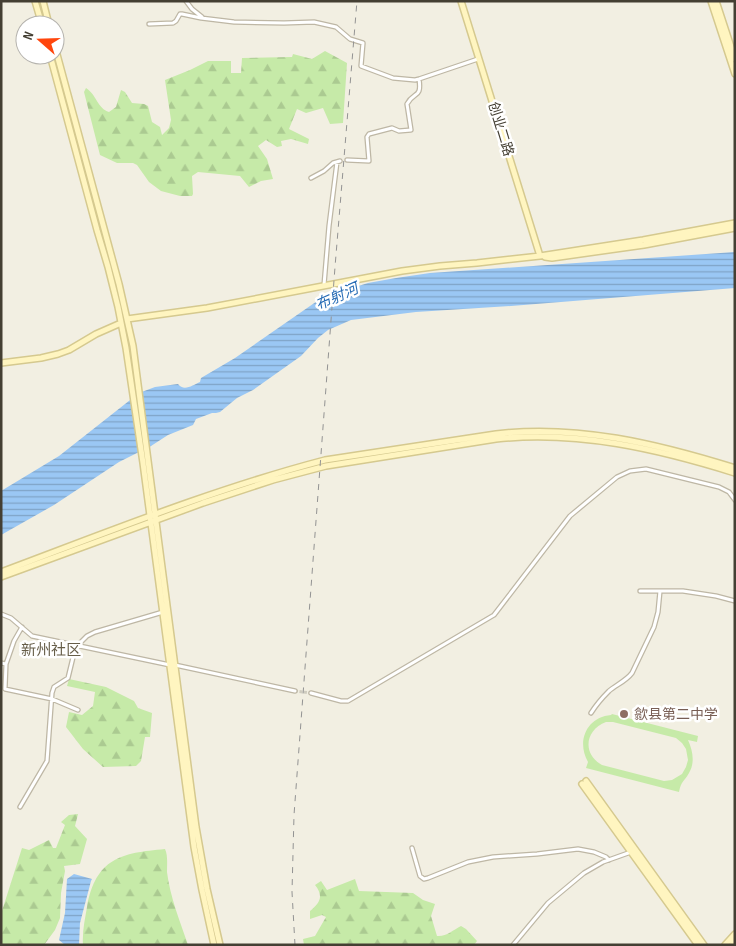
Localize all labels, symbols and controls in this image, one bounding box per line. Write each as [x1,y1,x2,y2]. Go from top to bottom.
north arrow [15,15,65,65]
text: N [19,29,38,42]
street label: 创业二路 [485,100,517,158]
water label: 布射河 [313,278,364,315]
district label: 新州社区 [21,641,81,660]
place label: 歙县第二中学 [634,706,718,723]
marker: 歙县第二中学 [618,708,630,720]

